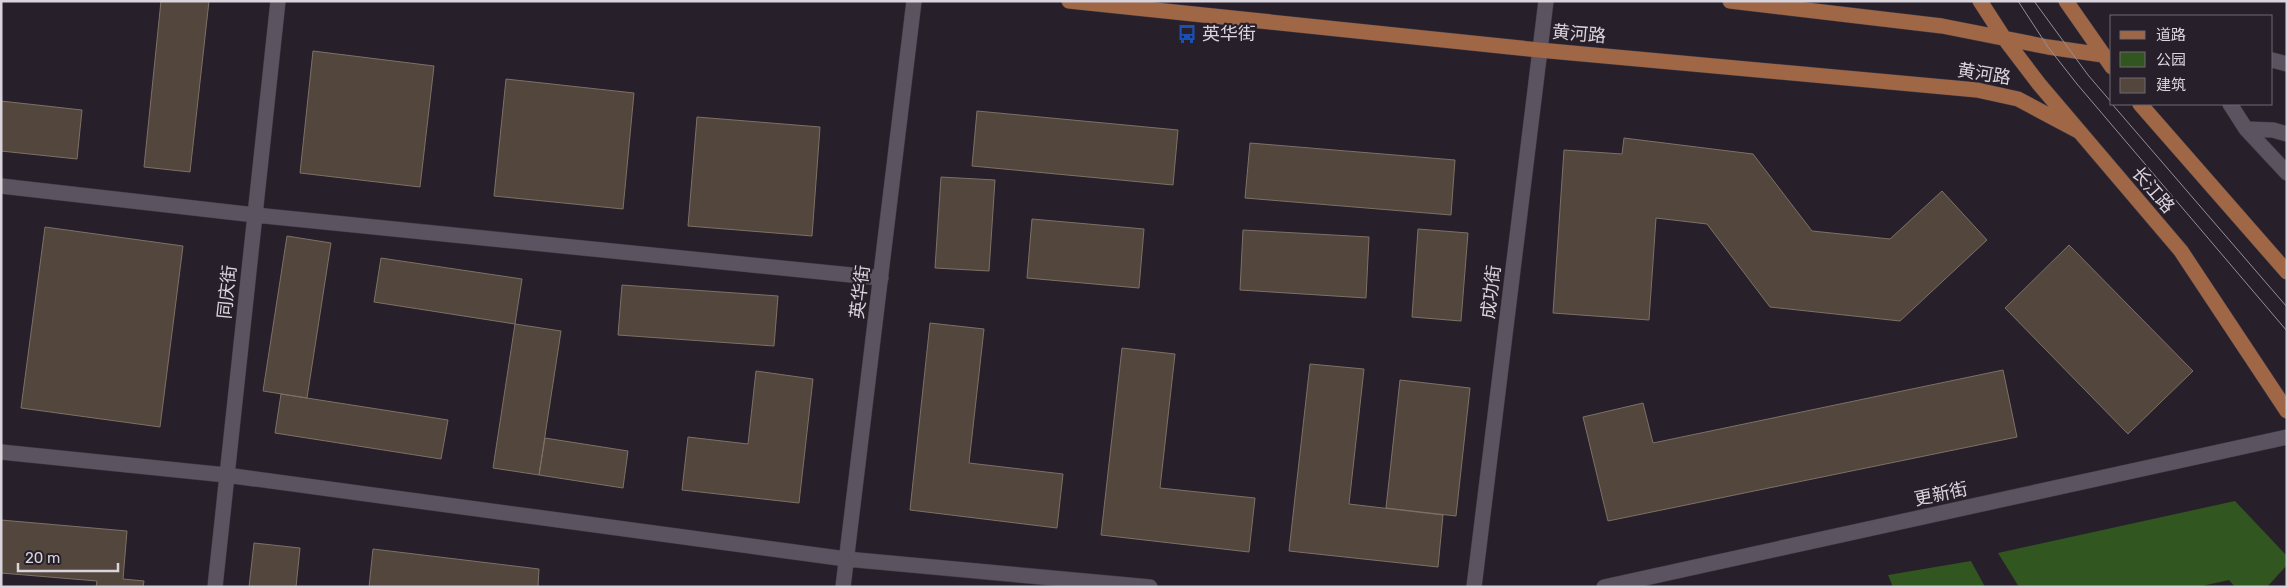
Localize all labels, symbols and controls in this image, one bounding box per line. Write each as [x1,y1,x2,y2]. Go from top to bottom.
legend [2110,15,2273,105]
street label: 黄河路 [1551,21,1607,47]
bus stop icon: 英华街 [1176,23,1198,45]
place label: 英华街 [1202,23,1256,45]
text: 道路 [2156,26,2186,44]
text: 公园 [2156,51,2186,69]
street label: 黄河路 [1956,59,2012,89]
text: 建筑 [2156,76,2186,94]
street label: 长江路 [2127,162,2179,218]
street label: 同庆街 [213,264,241,320]
street label: 英华街 [846,264,874,320]
street label: 成功街 [1477,264,1505,320]
street label: 更新街 [1912,478,1970,510]
scale bar [18,540,118,572]
text: 20 m [25,549,60,567]

